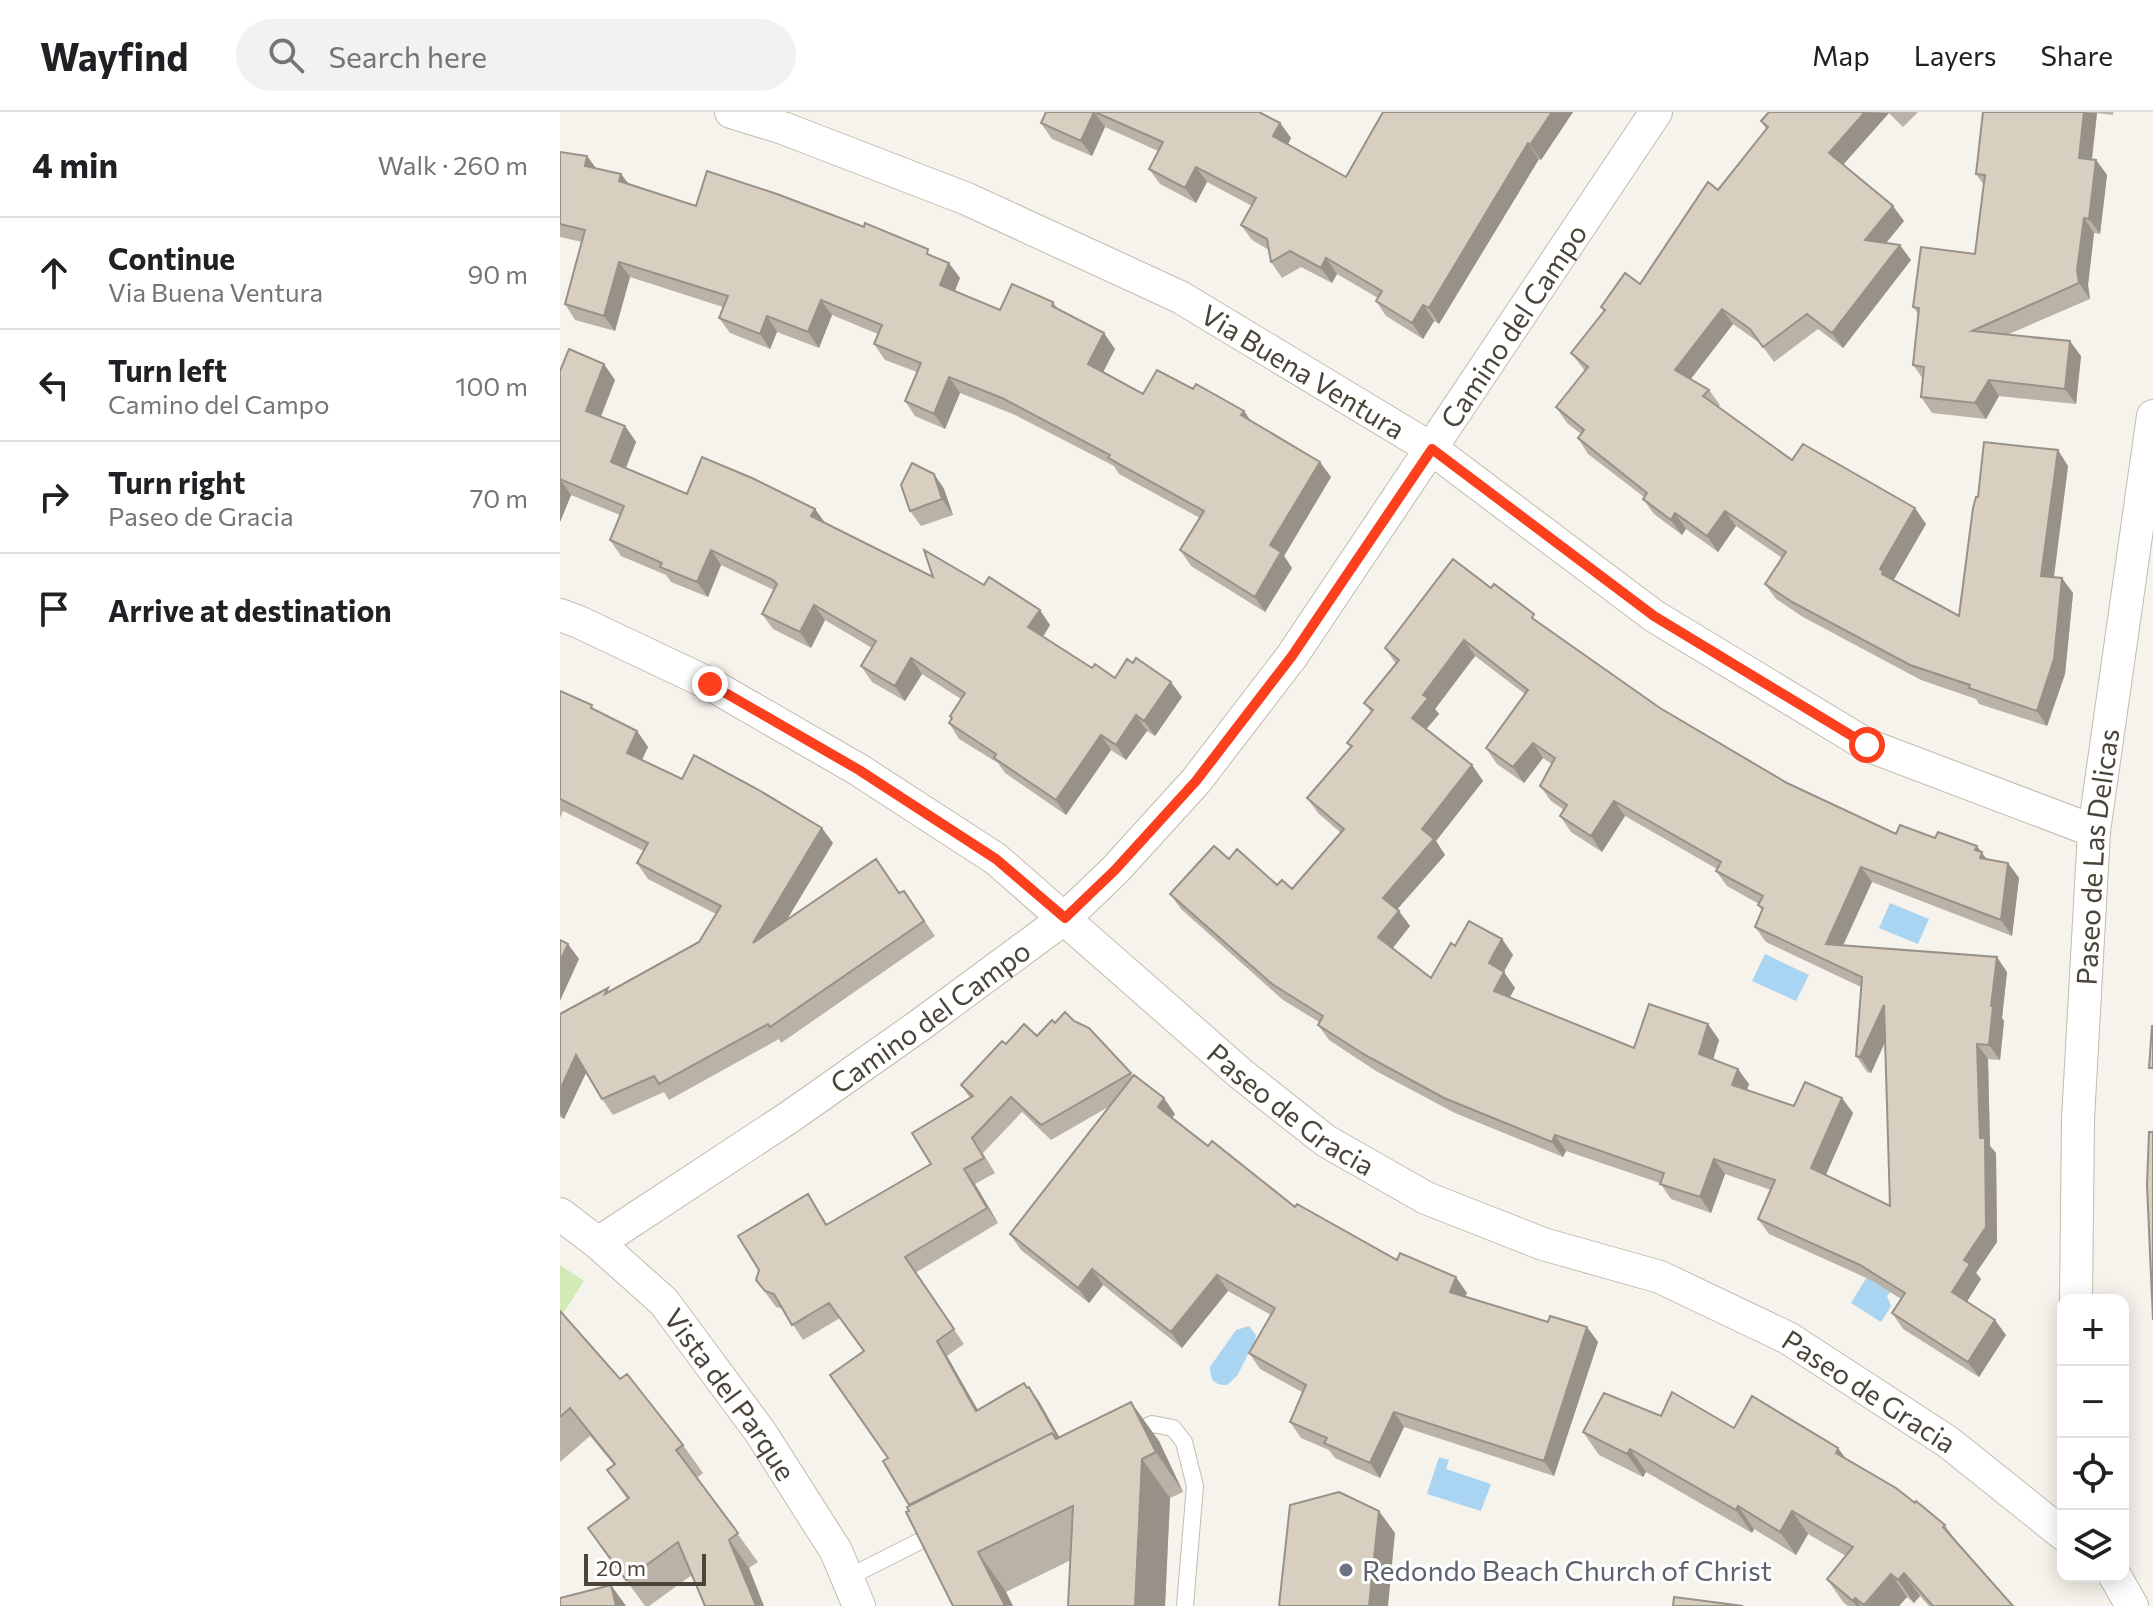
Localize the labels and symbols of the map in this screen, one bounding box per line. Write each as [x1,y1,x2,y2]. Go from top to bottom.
street label: Camino del Campo [1433,217,1594,434]
street label: Via Buena Ventura [1195,297,1411,446]
route end [692,666,728,702]
street label: Paseo de Las Delicas [2068,726,2125,986]
route start [1849,727,1885,763]
street label: Camino del Campo [823,933,1037,1100]
street label: Paseo de Gracia [1201,1036,1381,1182]
street label: Vista del Parque [657,1301,804,1486]
street label: Paseo de Gracia [1776,1322,1962,1460]
scale bar [584,1550,706,1586]
place label: Redondo Beach Church of Christ [1362,1553,1772,1587]
marker: Redondo Beach Church of Christ [1337,1561,1355,1579]

